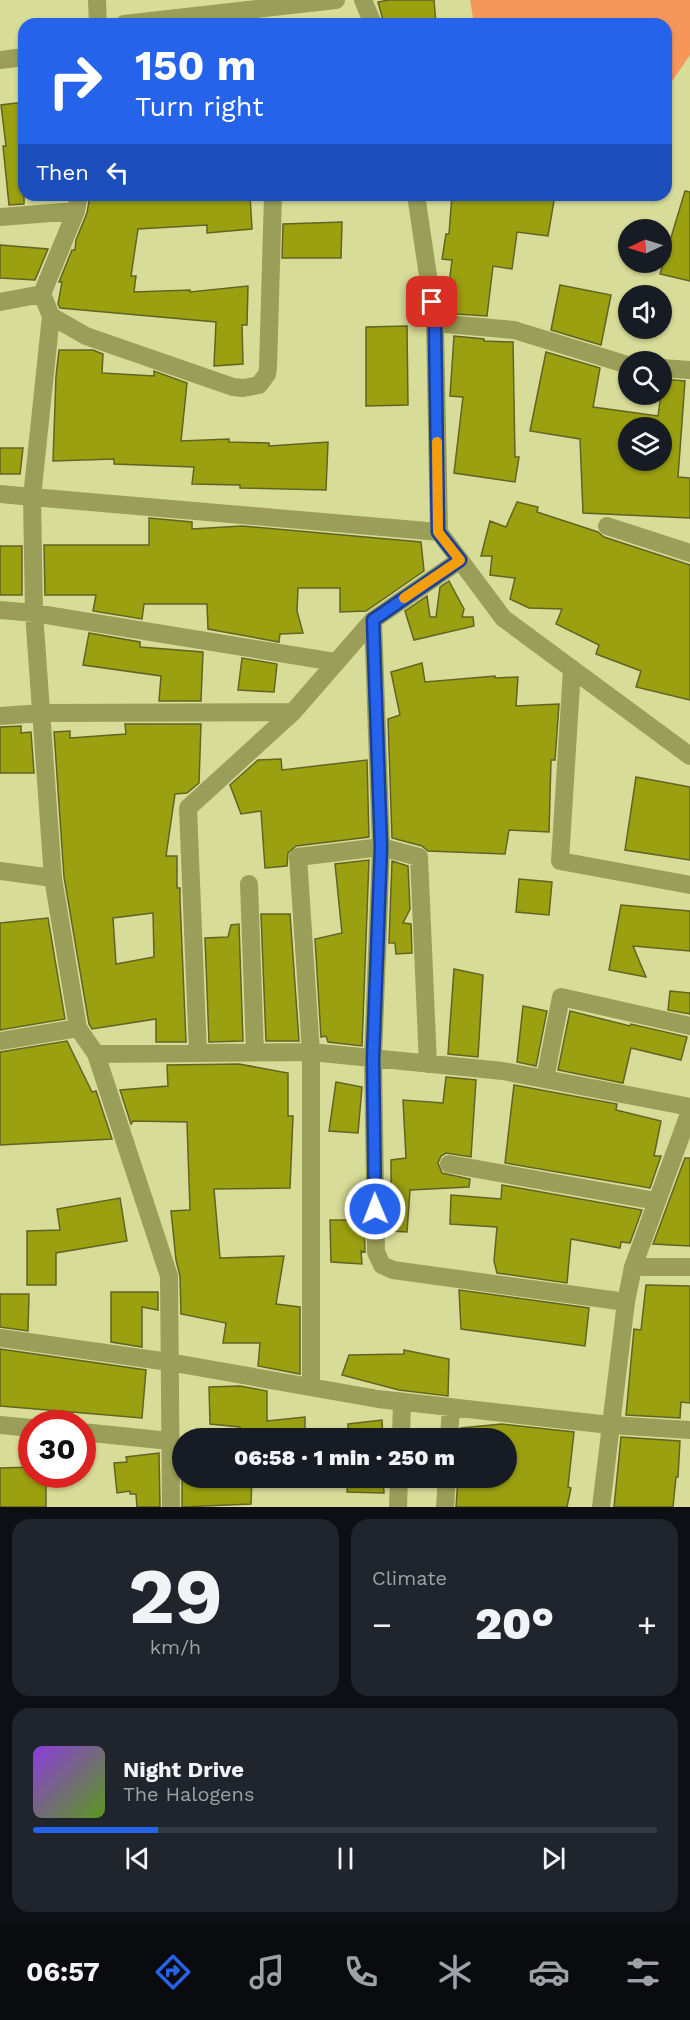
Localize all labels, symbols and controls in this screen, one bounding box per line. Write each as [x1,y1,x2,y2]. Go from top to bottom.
text: 150 m [135,41,256,90]
icon: right [36,42,114,120]
text: Turn right [135,91,264,123]
icon: left [101,156,134,189]
text: Then [36,160,89,185]
north arrow [618,219,672,273]
map controls [618,219,672,471]
pin [406,276,457,327]
icon: arrive [415,285,448,318]
button: sound [618,285,672,339]
button: search [618,351,672,405]
button: layers [618,417,672,471]
position arrow [343,1177,407,1241]
speed limit sign: 30 [18,1410,96,1488]
text: 06:58 · 1 min · 250 m [234,1445,455,1470]
text: 29 [128,1550,223,1642]
text: Climate [372,1566,447,1590]
text: 20° [475,1597,554,1650]
text: − [372,1605,392,1644]
text: + [637,1605,657,1644]
text: km/h [150,1635,201,1659]
text: Night Drive [123,1757,244,1782]
text: The Halogens [123,1782,255,1806]
icon: previous [121,1842,154,1875]
icon: pause [329,1842,362,1875]
icon: next [537,1842,570,1875]
icon: directions [152,1951,194,1993]
icon: music [246,1951,288,1993]
icon: phone [340,1951,382,1993]
icon: climate [434,1951,476,1993]
icon: car [528,1951,570,1993]
icon: filters [622,1951,664,1993]
text: 06:57 [26,1956,100,1988]

